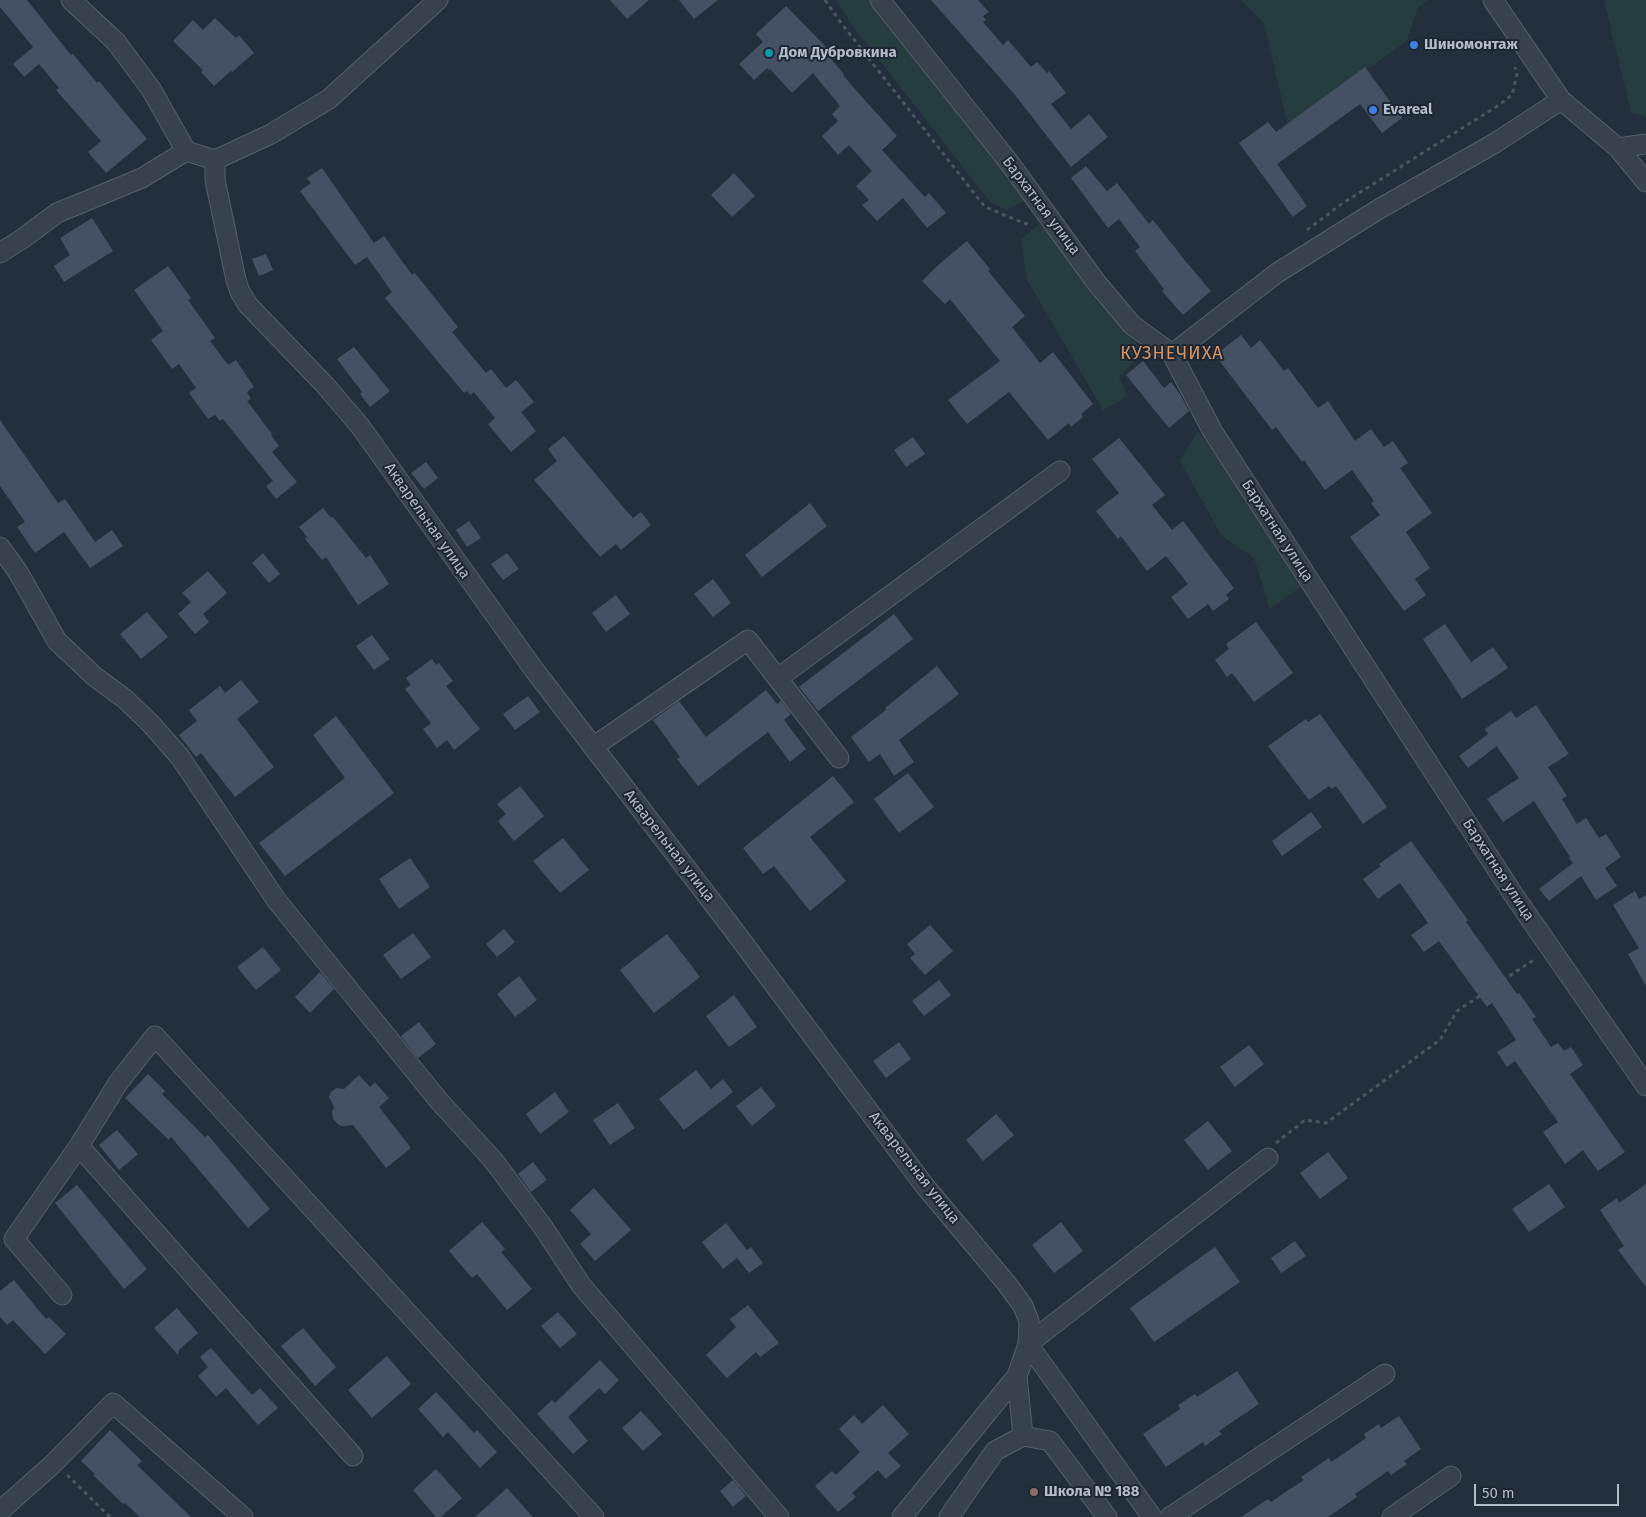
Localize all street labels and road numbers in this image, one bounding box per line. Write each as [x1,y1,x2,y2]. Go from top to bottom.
street label: Бархатная улица [998,153,1084,259]
street label: Акварельная улица [380,460,474,582]
street label: Бархатная улица [1237,476,1317,586]
street label: Акварельная улица [620,786,718,906]
street label: Бархатная улица [1458,815,1538,925]
street label: Акварельная улица [865,1108,963,1228]

